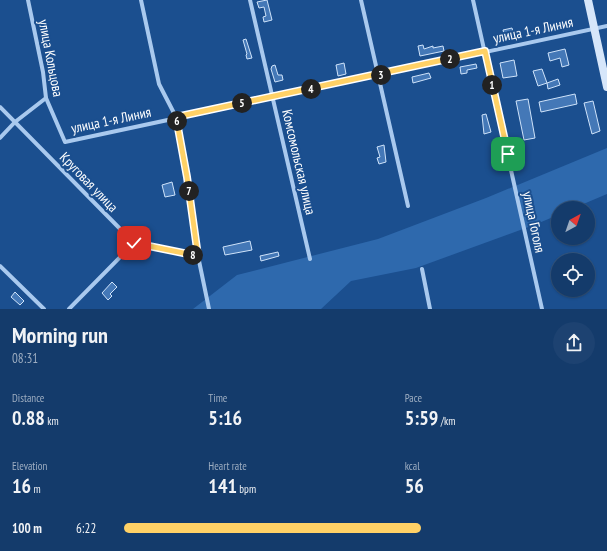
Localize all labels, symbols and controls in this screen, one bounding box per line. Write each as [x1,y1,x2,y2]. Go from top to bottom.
street label: улица 1-я Линия [491,13,575,47]
street label: улица Кольцова [35,18,67,98]
pin: 2 [440,49,460,69]
text: 2 [447,52,453,66]
pin: 3 [371,65,391,85]
text: 3 [378,68,384,82]
pin: 1 [482,75,502,95]
text: 1 [489,78,495,92]
pin: 4 [301,79,321,99]
text: 4 [308,82,314,96]
pin: 5 [232,93,252,113]
text: 5 [239,96,245,110]
street label: улица 1-я Линия [69,103,153,137]
street label: Комсомольская улица [278,108,320,216]
pin: 6 [167,111,187,131]
text: 6 [174,114,180,128]
pin [491,137,525,171]
icon: arrive [497,143,519,165]
street label: Круговая улица [56,148,122,216]
pin: 7 [179,181,199,201]
text: 7 [186,184,192,198]
street label: улица Гоголя [519,190,549,254]
north arrow [551,201,595,245]
map controls [551,201,595,297]
pin [117,226,151,260]
icon: check [123,232,145,254]
pin: 8 [183,245,203,265]
text: 8 [190,248,196,262]
button: locate [551,253,595,297]
text: Morning run [12,321,108,349]
button: share [553,322,595,364]
text: 08:31 [12,350,38,367]
text: Distance [12,391,44,405]
text: Time [208,391,227,405]
text: Pace [405,391,422,405]
text: 0.88 [12,405,45,431]
text: 5:16 [208,405,242,431]
text: 5:59 [405,405,438,431]
text: km [45,414,59,428]
text: /km [438,414,455,428]
text: Elevation [12,459,47,473]
text: Heart rate [208,459,247,473]
text: kcal [405,459,420,473]
text: 16 [12,473,31,499]
text: 141 [208,473,237,499]
text: 56 [405,473,424,499]
text: m [31,482,41,496]
text: bpm [237,482,256,496]
text: 100 m [12,520,42,537]
text: 6:22 [76,520,96,537]

